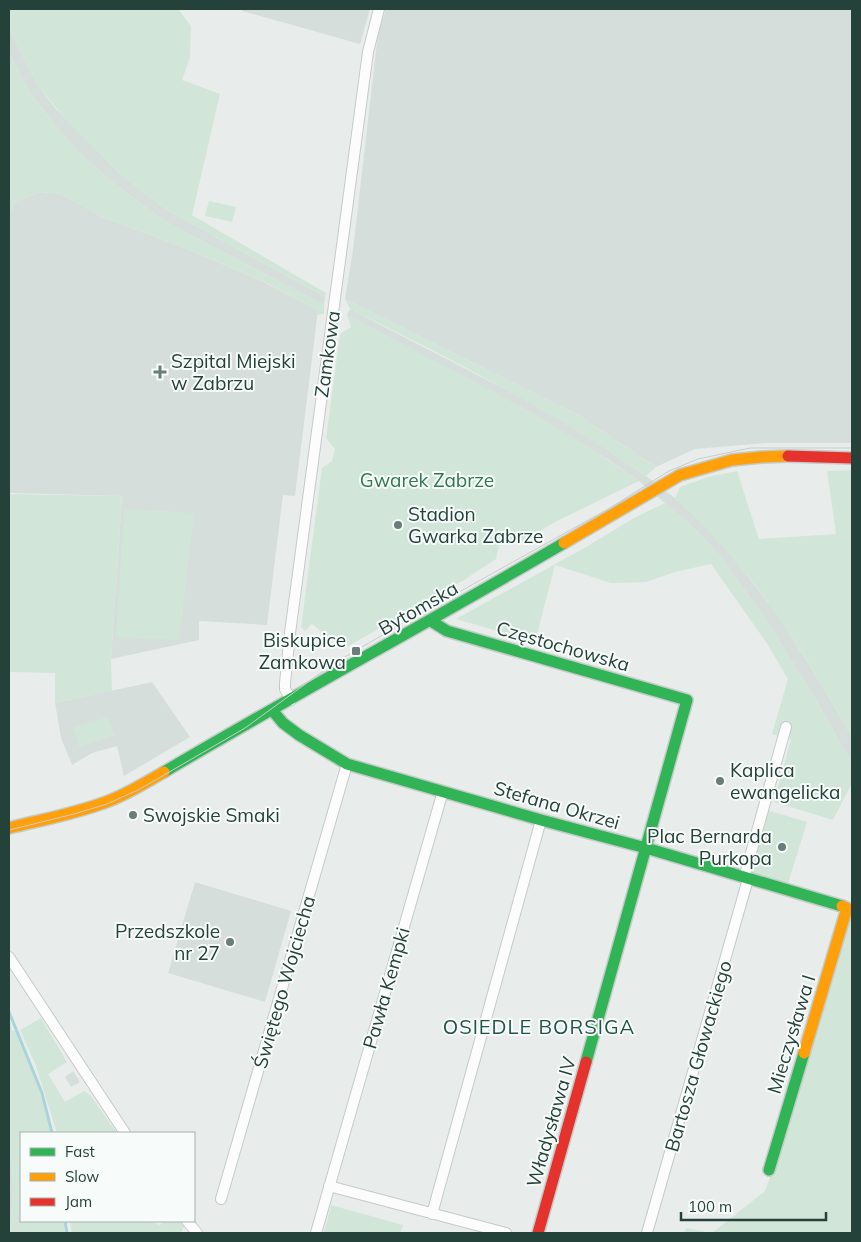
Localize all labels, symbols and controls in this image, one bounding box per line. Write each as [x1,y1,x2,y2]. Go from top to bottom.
street label: Zamkowa [309,309,345,399]
place label: Szpital Miejski w Zabrzu [171,349,296,395]
marker: Szpital Miejski w Zabrzu [153,365,167,379]
park label: Gwarek Zabrze [360,468,494,492]
place label: Stadion Gwarka Zabrze [408,502,543,548]
marker: Stadion Gwarka Zabrze [392,519,404,531]
street label: Bytomska [374,576,462,640]
street label: Częstochowska [494,616,632,676]
place label: Biskupice Zamkowa [259,628,346,674]
marker: Biskupice Zamkowa [350,645,362,657]
place label: Kaplica ewangelicka [730,758,840,804]
marker: Kaplica ewangelicka [714,775,726,787]
street label: Stefana Okrzei [491,776,623,834]
place label: Swojskie Smaki [143,803,280,827]
marker: Swojskie Smaki [127,809,139,821]
place label: Plac Bernarda Purkopa [647,824,772,870]
marker: Plac Bernarda Purkopa [776,841,788,853]
street label: Świętego Wojciecha [248,893,320,1071]
place label: Przedszkole nr 27 [115,919,220,965]
street label: Pawła Kempki [357,925,415,1051]
marker: Przedszkole nr 27 [224,936,236,948]
street label: Bartosza Głowackiego [659,958,737,1154]
street label: Mieczysława I [762,972,820,1096]
district label: OSIEDLE BORSIGA [443,1014,635,1039]
street label: Władysława IV [521,1053,581,1190]
legend [20,1132,195,1222]
text: Fast [65,1142,95,1161]
text: Slow [65,1167,99,1186]
scale bar [681,1190,826,1222]
text: Jam [65,1192,92,1211]
text: 100 m [688,1197,732,1216]

